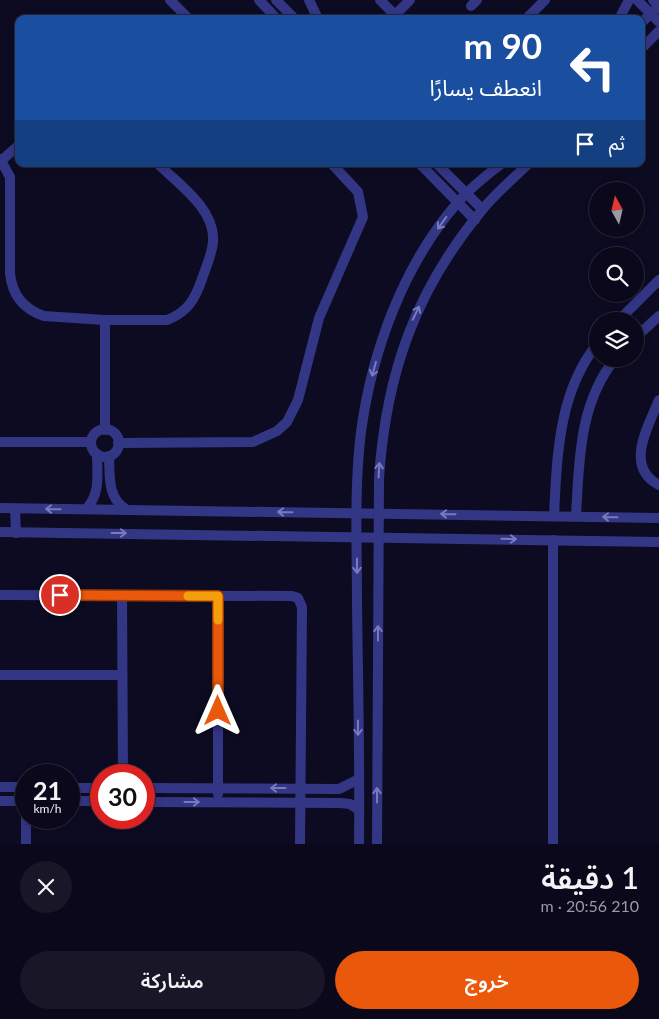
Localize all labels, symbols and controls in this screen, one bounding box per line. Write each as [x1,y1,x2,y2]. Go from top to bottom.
text: 90 m [464,24,542,66]
icon: left [560,35,625,100]
text: انعطف يسارًا [430,74,542,101]
icon: arrive [571,130,599,158]
text: ثم [609,131,625,154]
north arrow [589,182,644,238]
map controls [589,182,644,367]
one-way arrow [437,216,448,229]
button: search [589,247,644,302]
one-way arrow [412,306,421,321]
button: layers [589,312,644,367]
one-way arrow [368,361,378,377]
one-way arrow [375,463,384,479]
one-way arrow [45,504,62,514]
one-way arrow [278,507,294,516]
one-way arrow [440,509,456,519]
one-way arrow [603,512,619,522]
one-way arrow [110,529,126,538]
one-way arrow [500,534,516,544]
one-way arrow [352,557,362,573]
pin [39,574,81,616]
icon: arrive [46,581,74,609]
one-way arrow [373,625,383,642]
position arrow [191,684,243,736]
one-way arrow [353,720,363,736]
speed limit sign: 30 [90,764,155,829]
text: 21 [33,775,62,805]
one-way arrow [270,783,286,793]
one-way arrow [372,788,382,804]
one-way arrow [184,797,200,807]
text: km/h [33,801,62,816]
text: 1 دقيقة [541,859,639,895]
button: close [20,861,72,913]
text: 210 m · 20:56 [540,896,639,915]
button: مشاركة [20,951,325,1009]
button: خروج [335,951,639,1009]

